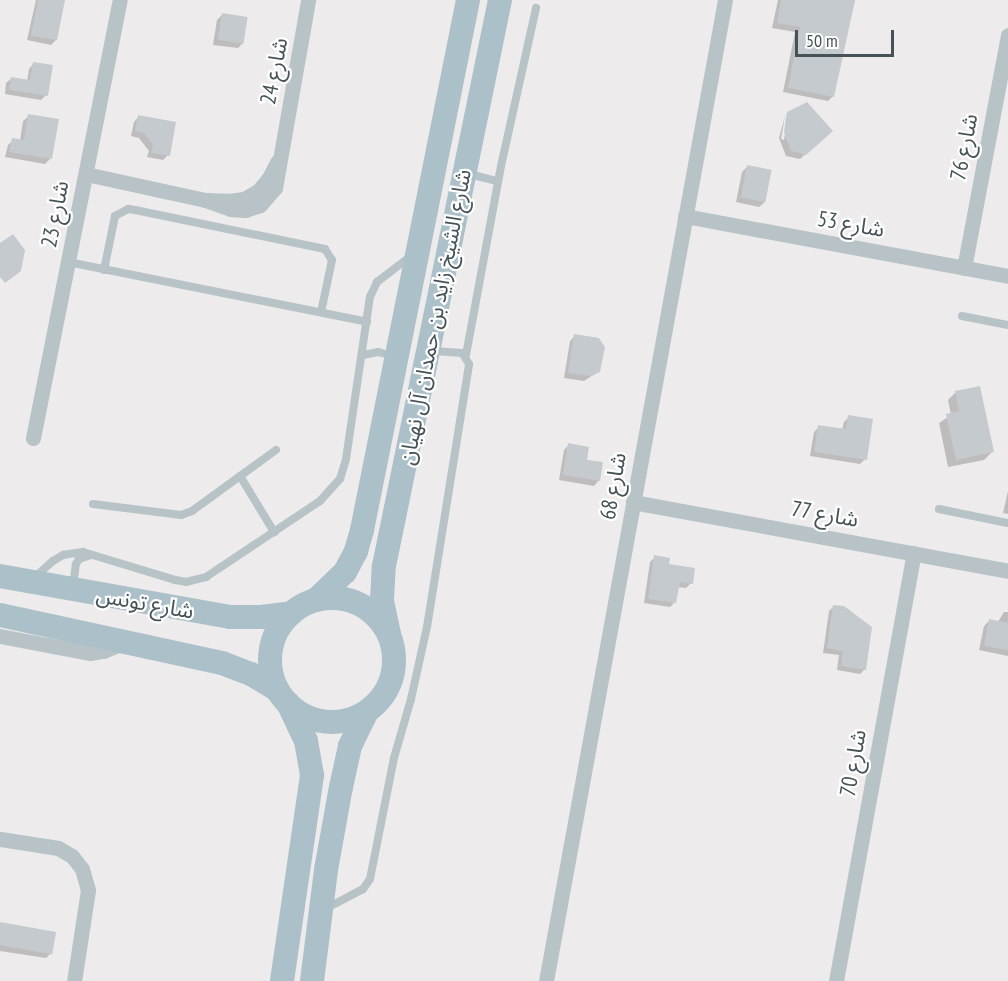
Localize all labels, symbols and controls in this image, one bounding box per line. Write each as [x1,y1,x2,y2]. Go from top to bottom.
scale bar [798,18,897,56]
text: 50 m [806,29,838,52]
street label: شارع 24 [255,35,293,107]
street label: شارع 76 [945,111,983,183]
street label: شارع الشيخ زايد بن حمدان آل نهيان [393,167,477,467]
street label: شارع 23 [36,178,74,250]
street label: شارع 53 [816,205,886,243]
street label: شارع 68 [594,451,632,521]
street label: شارع 77 [790,495,860,533]
street label: شارع تونس [94,581,196,625]
street label: شارع 70 [834,728,872,798]

